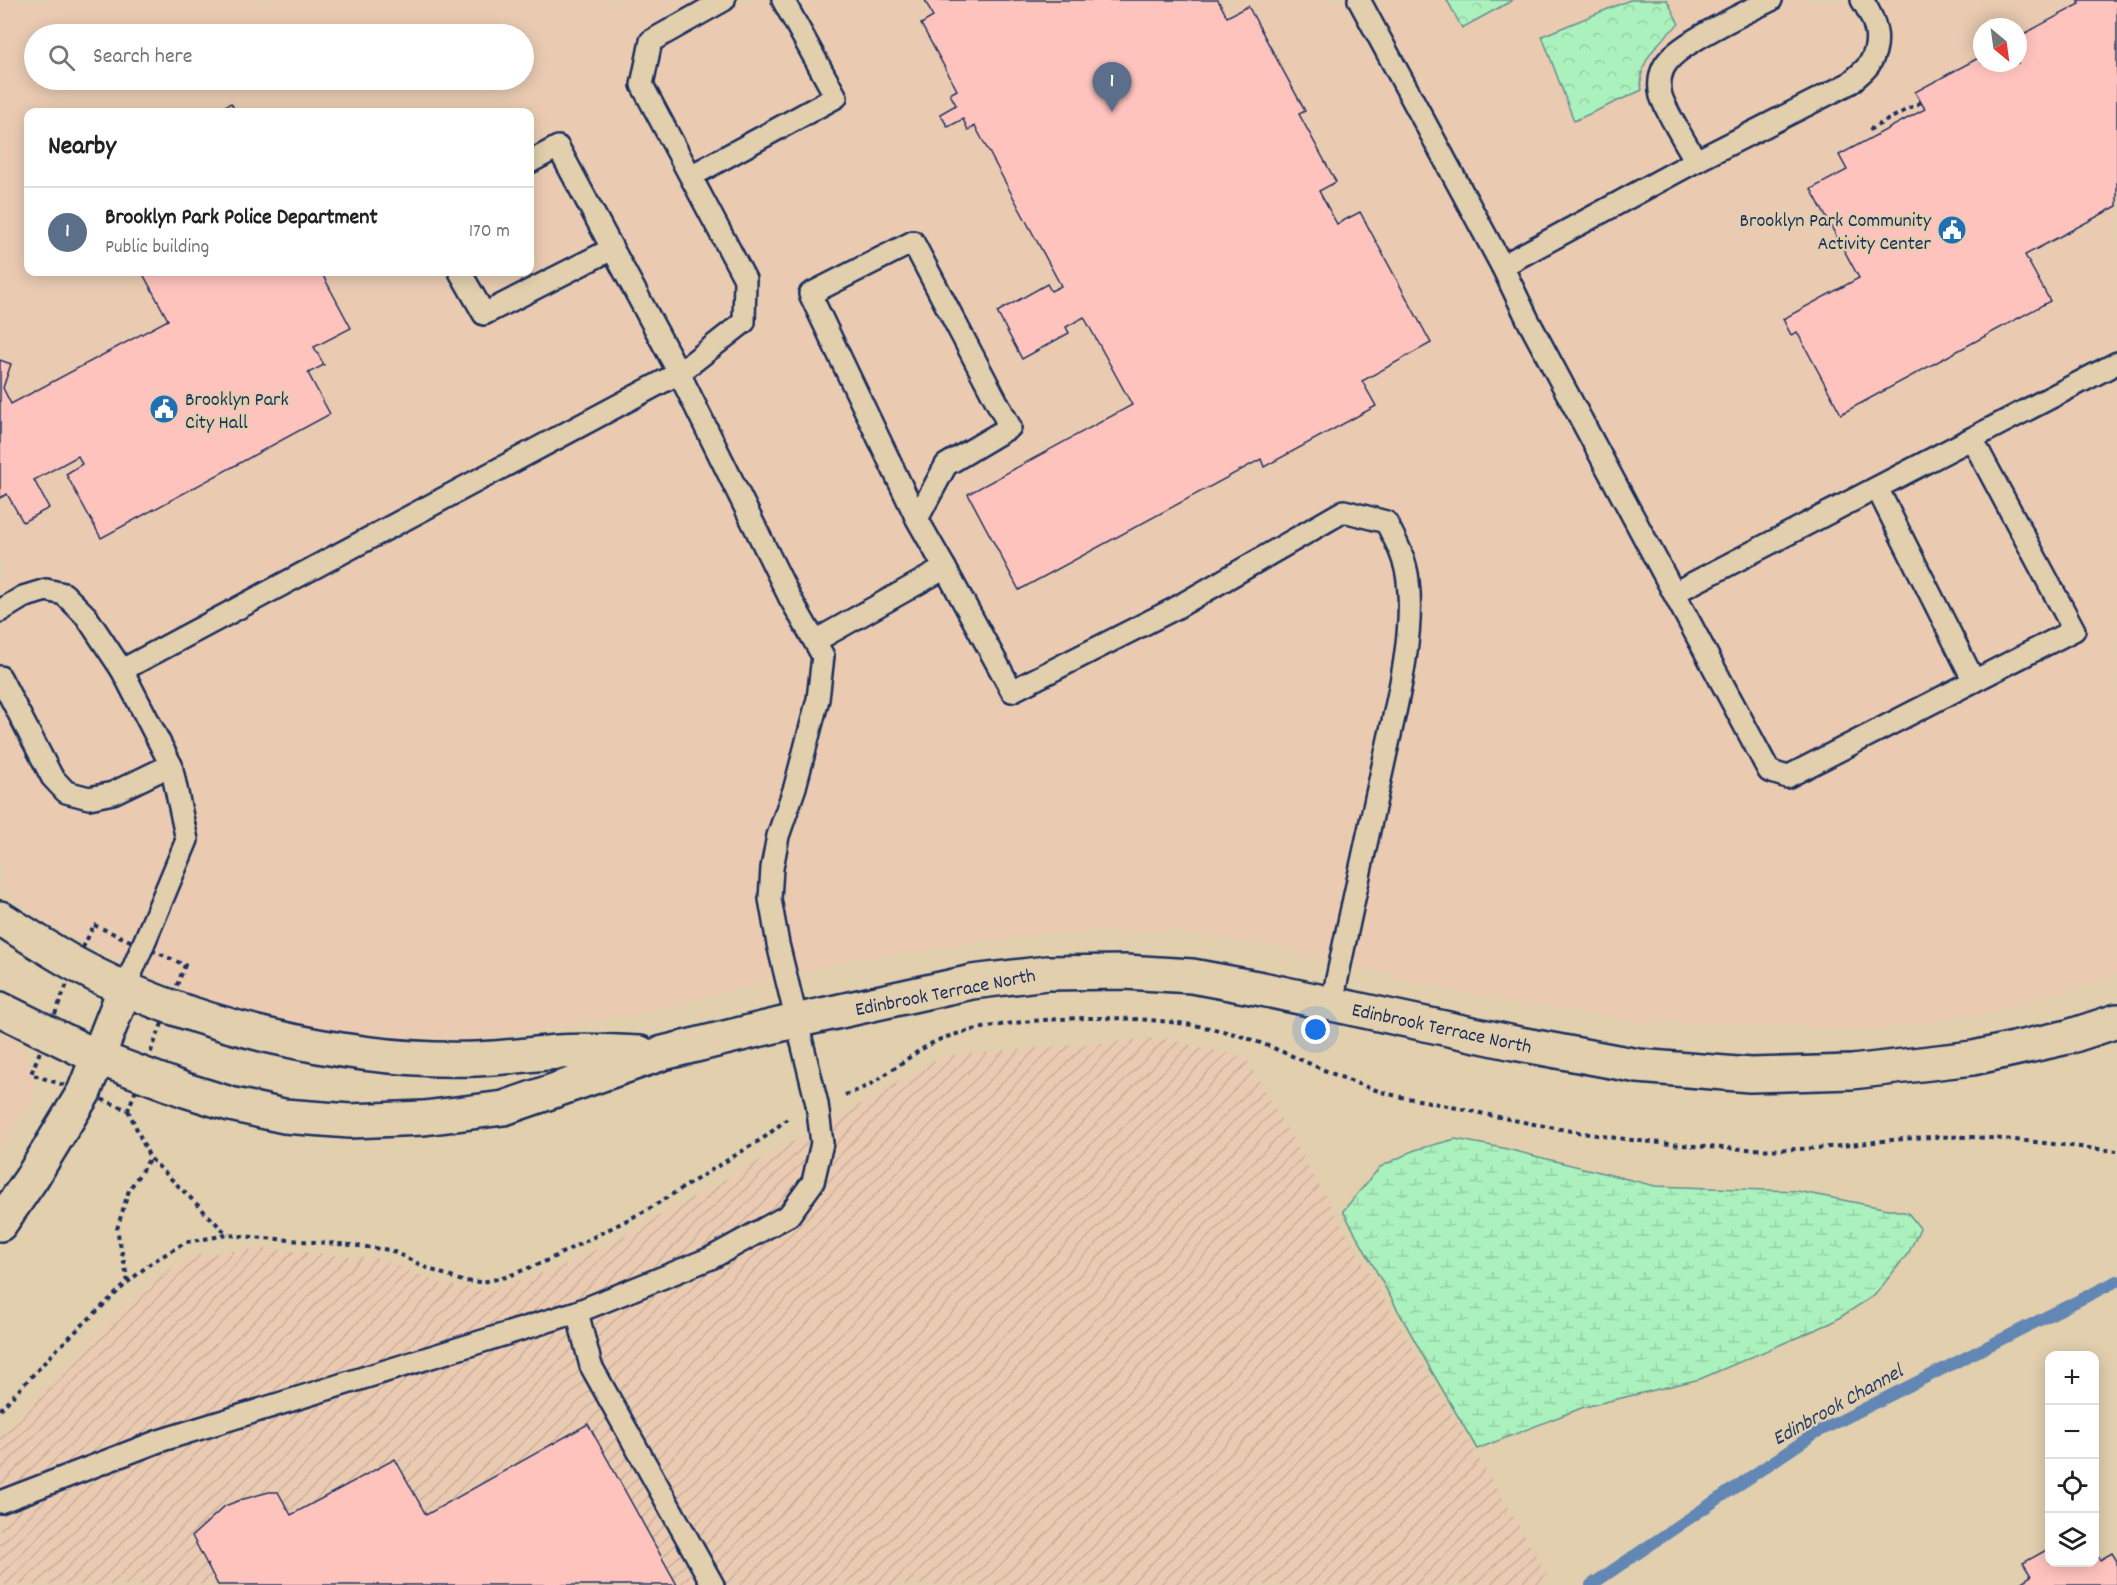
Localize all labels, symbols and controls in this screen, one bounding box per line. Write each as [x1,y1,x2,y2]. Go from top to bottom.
north arrow [1973,18,2027,72]
search box [24,24,534,90]
icon: search [45,41,78,74]
text: Search here [93,42,192,73]
pin: 1 [1092,63,1132,112]
text: Nearby [48,129,116,166]
text: Brooklyn Park Police Department [105,203,378,234]
place label: Brooklyn Park Community Activity Center [1740,208,1932,259]
public building icon: Brooklyn Park Community Activity Center [1936,214,1968,246]
text: 1 [65,218,70,246]
text: 170 m [469,218,510,246]
text: Public building [105,234,209,262]
place label: Brooklyn Park City Hall [185,387,289,438]
public building icon: Brooklyn Park City Hall [148,393,180,425]
street label: Edinbrook Terrace North [853,963,1038,1025]
street label: Edinbrook Terrace North [1349,997,1534,1063]
your location [1301,1015,1330,1044]
map controls [2045,1351,2099,1567]
button: + [2045,1351,2099,1405]
water label: Edinbrook Channel [1768,1357,1911,1455]
button: − [2045,1405,2099,1459]
button: locate [2045,1459,2099,1513]
button: layers [2045,1513,2099,1567]

